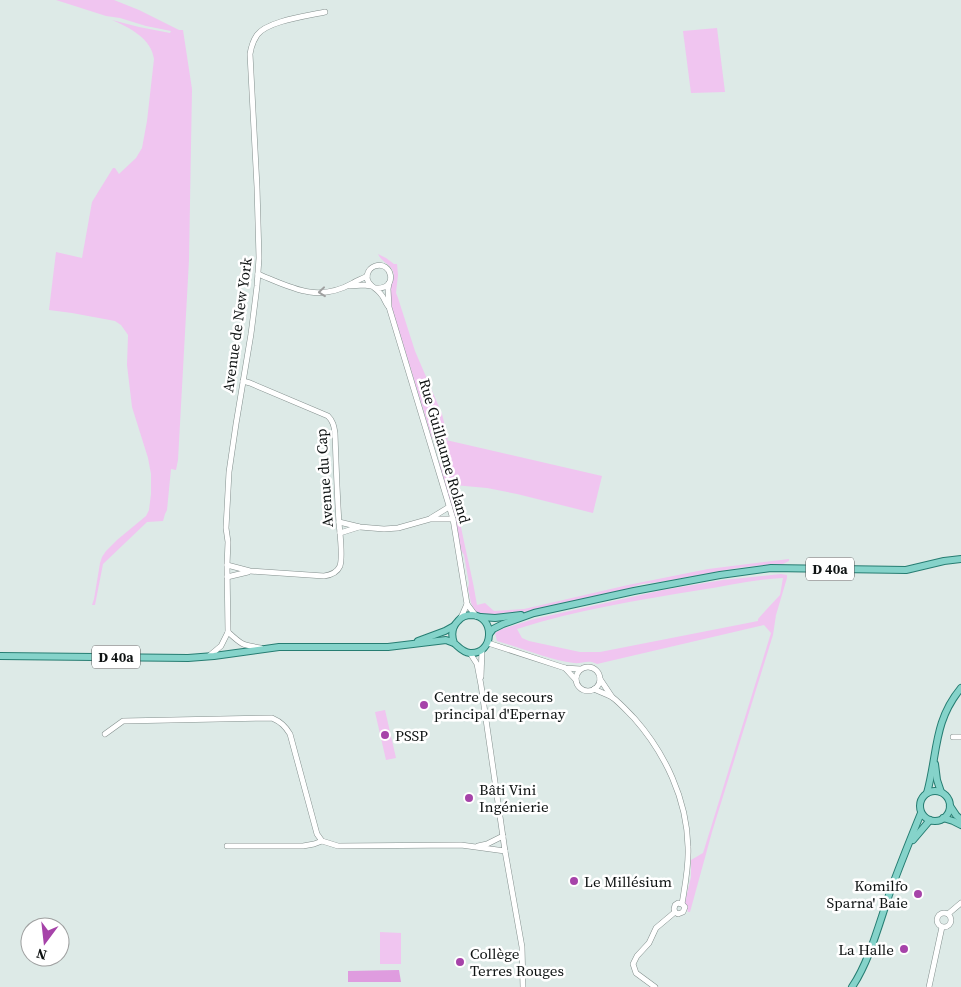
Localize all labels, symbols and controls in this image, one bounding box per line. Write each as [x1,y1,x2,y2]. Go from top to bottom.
street label: Avenue de New York [217,255,257,394]
one-way arrow [317,286,325,297]
street label: Rue Guillaume Roland [414,376,476,526]
street label: Avenue du Cap [310,428,338,528]
road number: D 40a [806,558,854,580]
road number: D 40a [92,646,140,669]
place label: Centre de secours principal d'Epernay [434,686,566,724]
marker: Centre de secours principal d'Epernay [418,699,430,711]
place label: PSSP [395,725,428,746]
marker: PSSP [379,729,391,741]
place label: Bâti Vini Ingénierie [479,779,549,817]
marker: Bâti Vini Ingénierie [463,792,475,804]
place label: Le Millésium [584,871,672,892]
marker: Le Millésium [568,875,580,887]
place label: Komilfo Sparna' Baie [827,875,908,913]
marker: Komilfo Sparna' Baie [912,888,924,900]
north arrow [20,917,70,967]
place label: La Halle [838,939,894,960]
place label: Collège Terres Rouges [470,943,564,981]
marker: La Halle [898,943,910,955]
text: N [34,944,49,966]
marker: Collège Terres Rouges [454,956,466,968]

